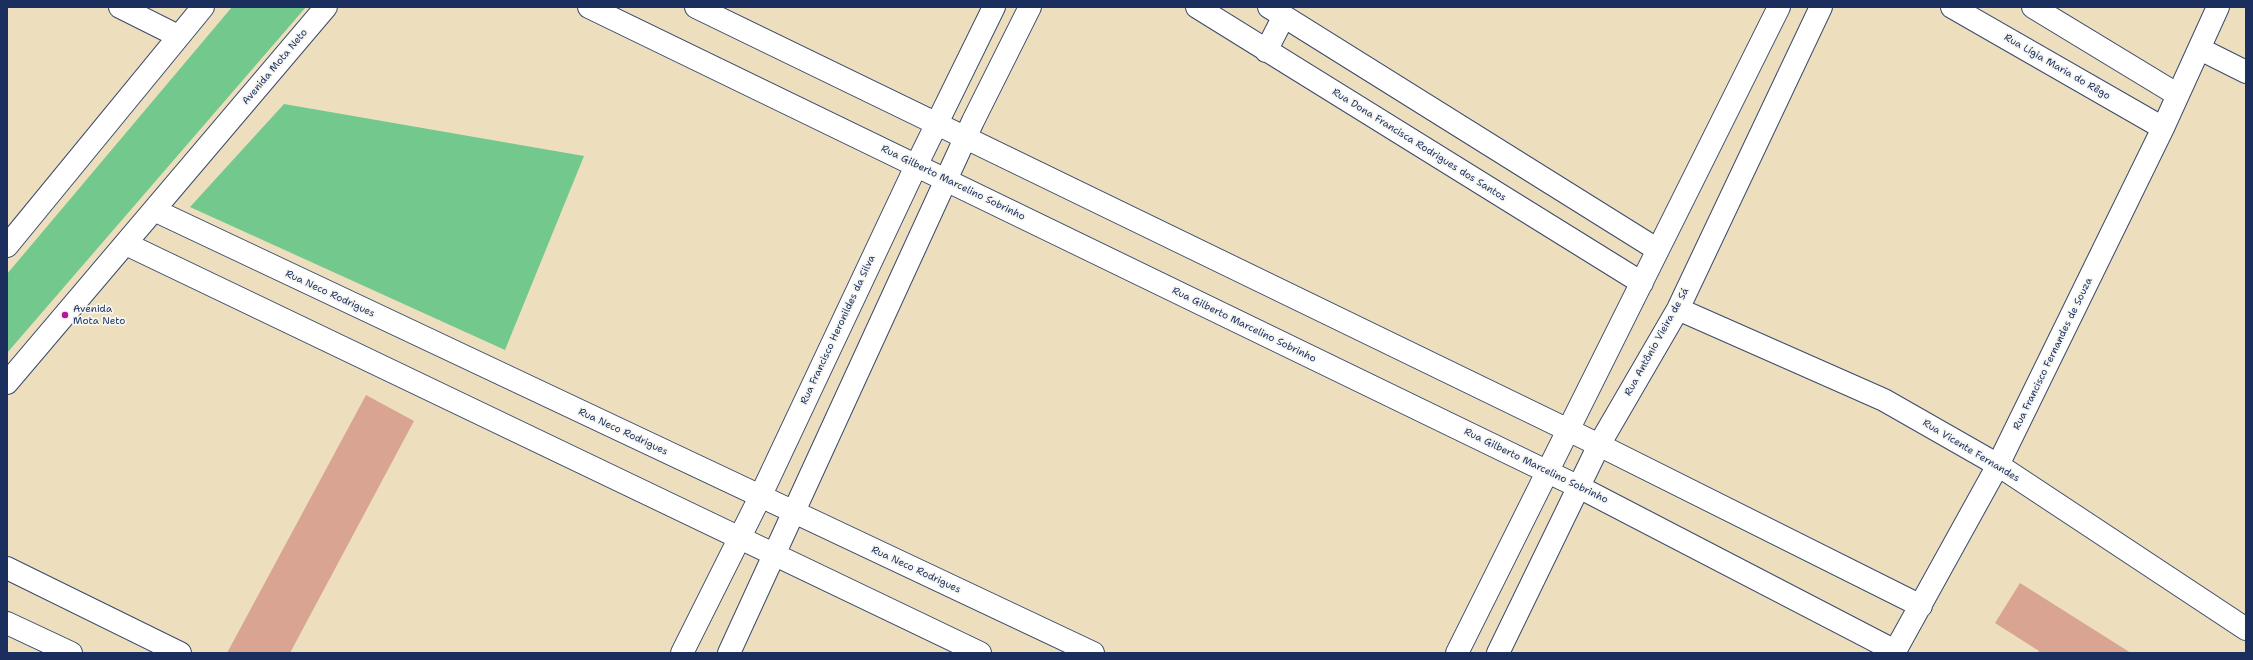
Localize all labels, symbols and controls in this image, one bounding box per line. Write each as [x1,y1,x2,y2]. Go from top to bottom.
street label: Avenida Mota Neto [240,27,310,107]
street label: Rua Lígia Maria do Rêgo [2002,32,2112,102]
street label: Rua Dona Francisca Rodrigues dos Santos [1330,86,1508,204]
street label: Rua Gilberto Marcelino Sobrinho [879,143,1027,223]
street label: Rua Francisco Heronildes da Silva [798,254,878,406]
street label: Rua Neco Rodrigues [283,268,377,320]
street label: Rua Francisco Fernandes de Souza [2011,276,2095,432]
street label: Rua Gilberto Marcelino Sobrinho [1170,285,1318,365]
street label: Rua Antônio Vieira de Sá [1622,286,1692,398]
place label: Avenida Mota Neto [73,303,125,326]
marker: Avenida Mota Neto [60,310,70,320]
street label: Rua Neco Rodrigues [576,406,670,458]
street label: Rua Vicente Fernandes [1920,417,2022,485]
street label: Rua Gilberto Marcelino Sobrinho [1462,426,1610,506]
street label: Rua Neco Rodrigues [869,544,963,596]

